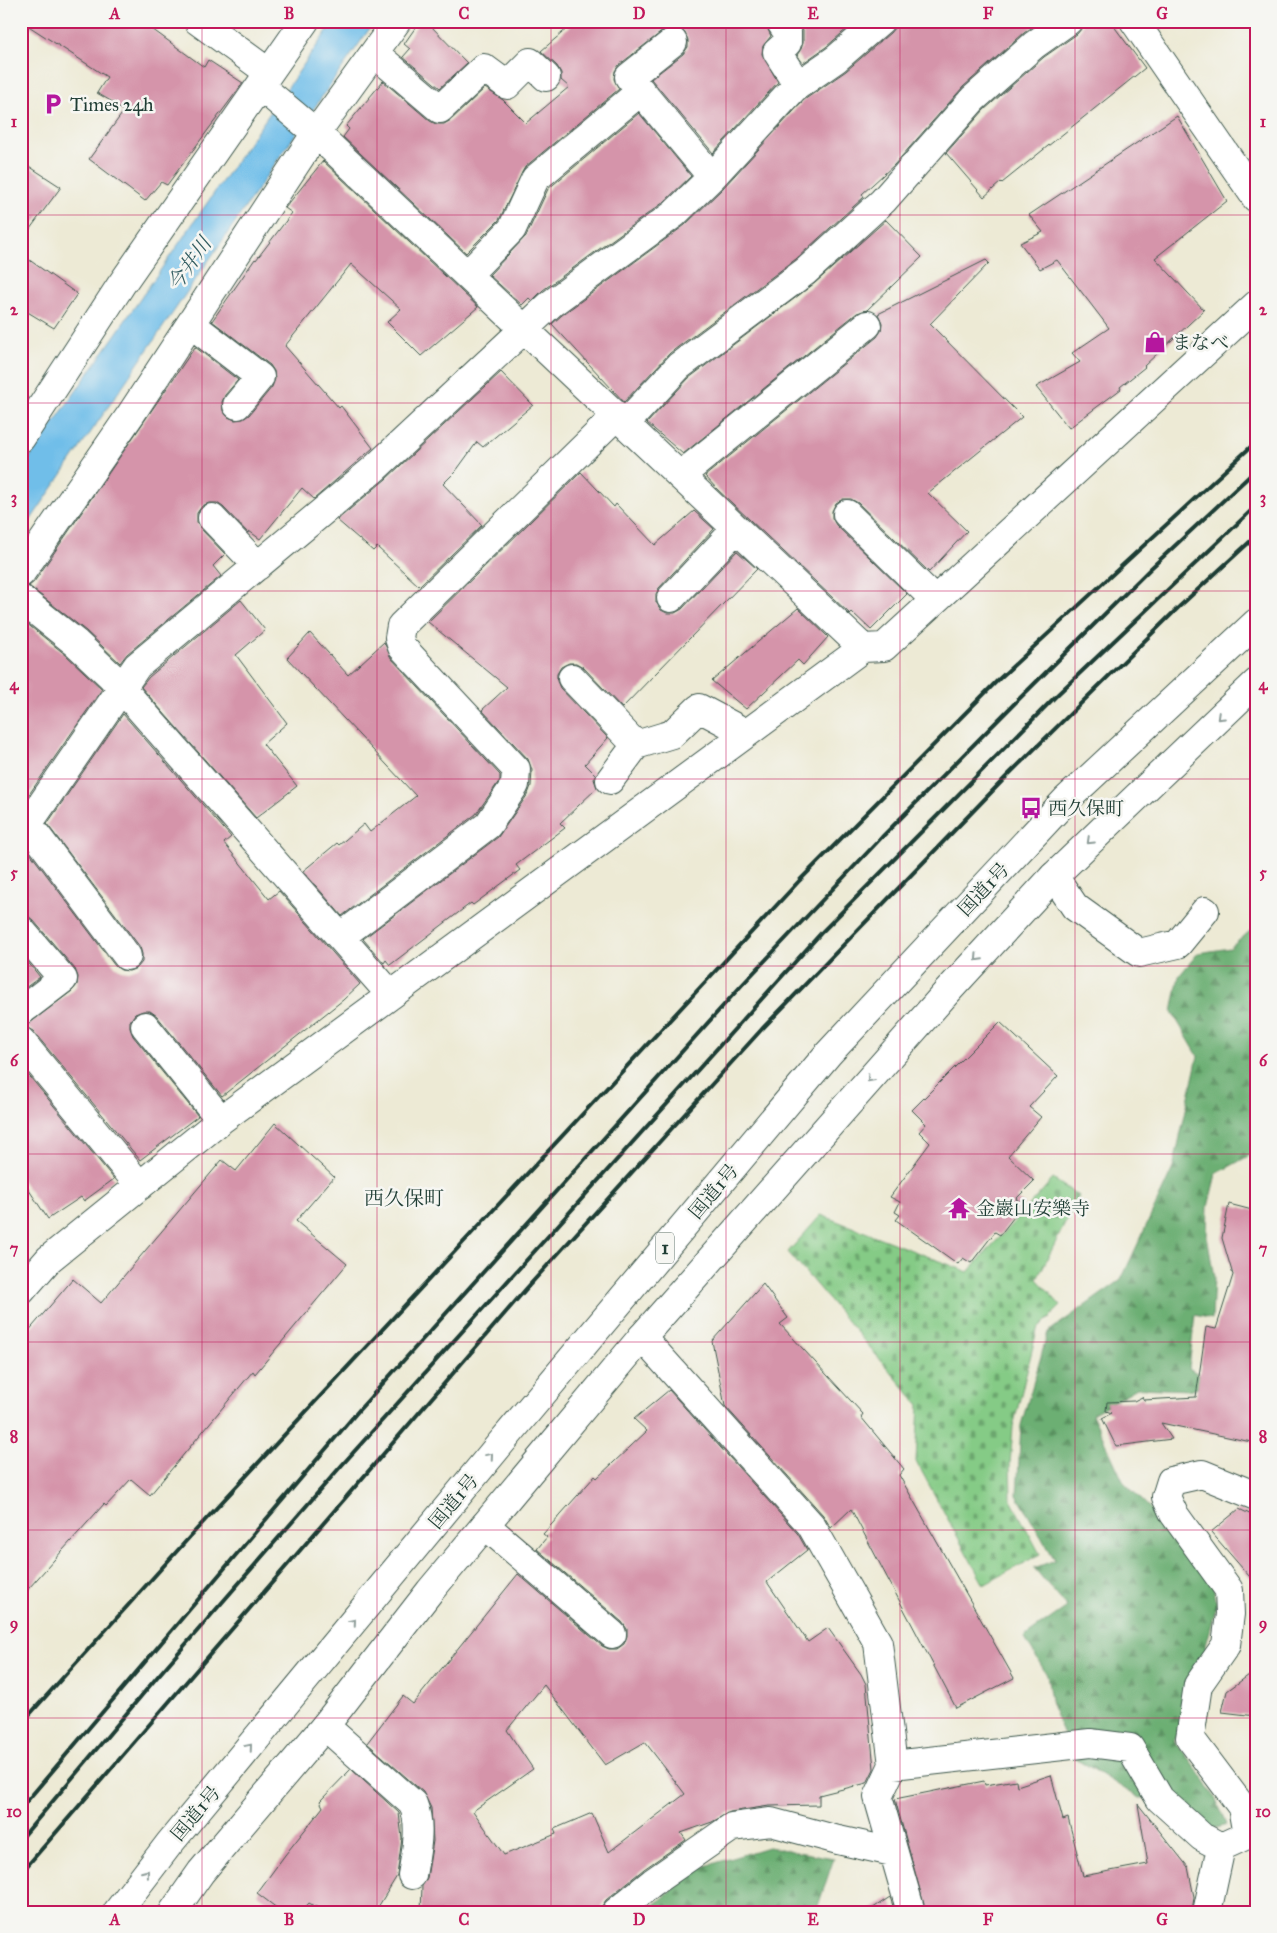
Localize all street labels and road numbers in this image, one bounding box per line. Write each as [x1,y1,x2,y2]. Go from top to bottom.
street label: 国道1号 [953,858,1014,921]
street label: 国道1号 [684,1159,743,1223]
road number: 1 [656,1232,674,1264]
street label: 国道1号 [424,1469,483,1533]
street label: 国道1号 [166,1781,225,1845]

